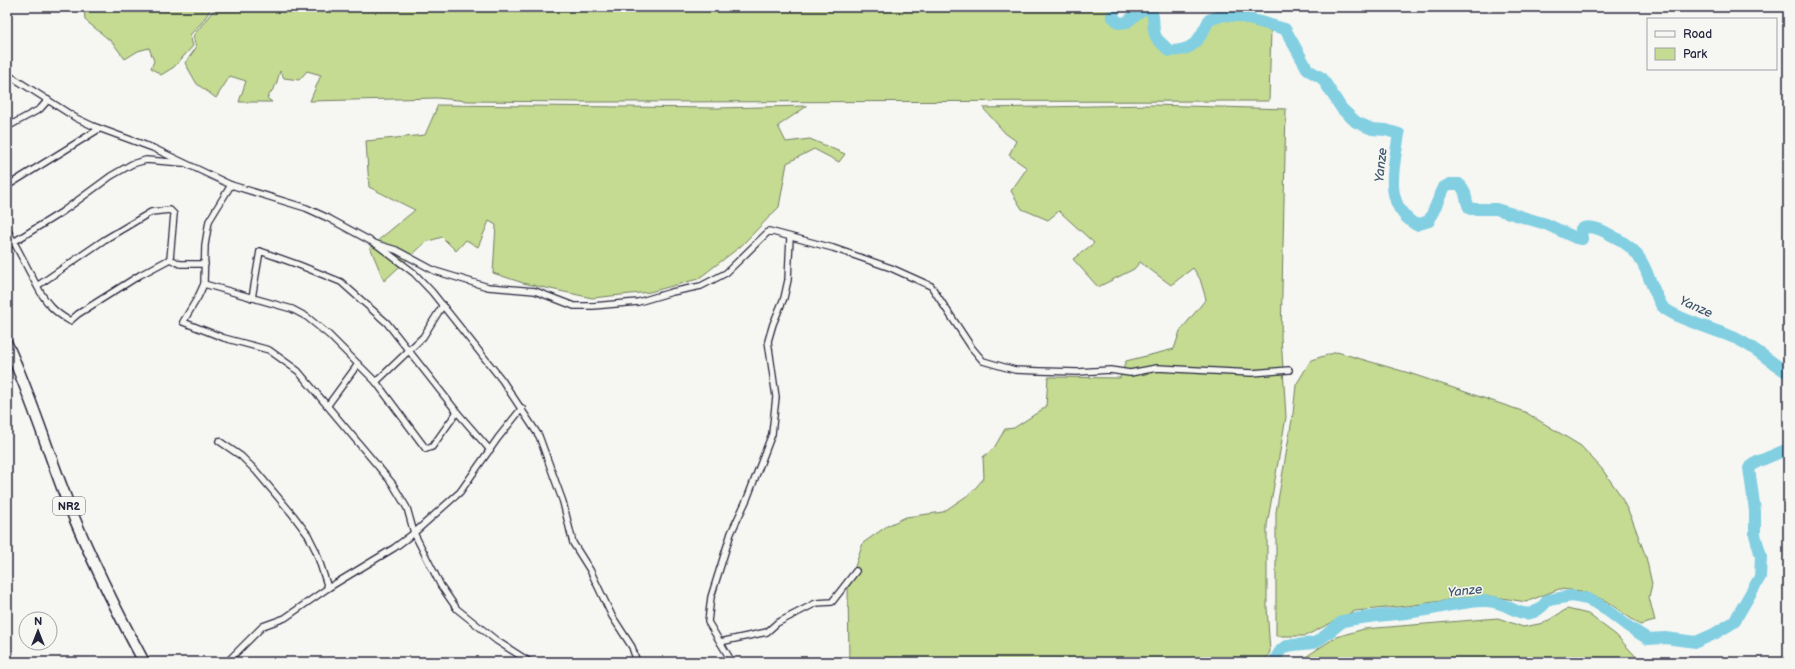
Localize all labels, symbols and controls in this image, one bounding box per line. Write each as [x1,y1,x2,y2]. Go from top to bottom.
legend [1647,18,1777,70]
text: Road [1683,27,1712,42]
text: Park [1683,47,1707,62]
water label: Yanze [1371,146,1391,183]
water label: Yanze [1677,293,1716,322]
road number: NR2 [53,497,85,515]
water label: Yanze [1447,581,1484,601]
north arrow [18,611,58,651]
text: N [34,615,42,628]

